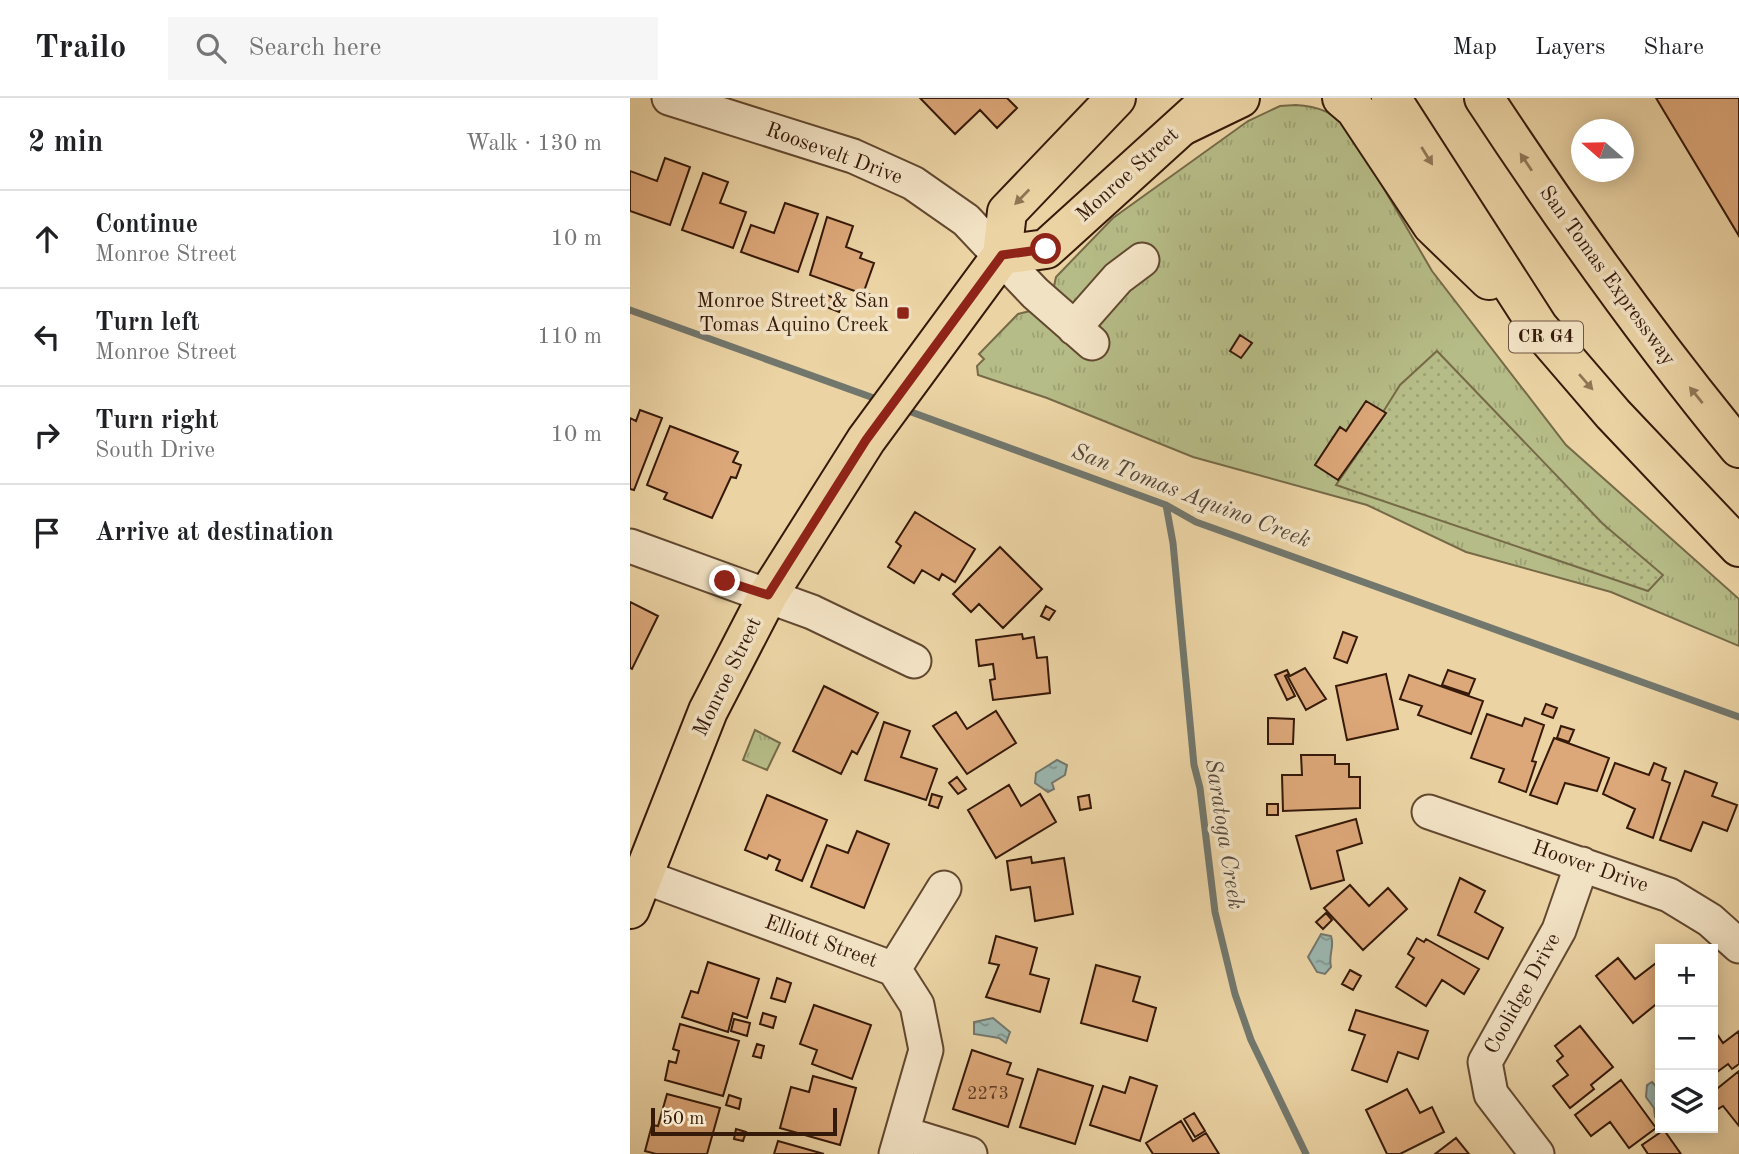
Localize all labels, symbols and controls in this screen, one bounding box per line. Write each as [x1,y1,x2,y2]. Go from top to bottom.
search box [168,17,658,80]
icon: search [192,29,230,67]
text: Trailo [35,32,126,65]
text: Search here [248,35,381,61]
text: Map [1453,36,1497,60]
text: Layers [1535,36,1605,60]
text: Share [1643,36,1704,60]
north arrow [1571,119,1634,182]
street label: Roosevelt Drive [763,120,905,188]
street label: Monroe Street [1073,124,1183,226]
text: 2 min [28,128,103,158]
text: Walk · 130 m [466,132,602,155]
one-way arrow [1421,146,1434,166]
one-way arrow [1519,153,1533,171]
street label: San Tomas Expressway [1535,182,1679,370]
one-way arrow [1014,188,1030,205]
text: Continue [95,212,198,238]
icon: ahead [28,220,66,258]
text: 10 m [551,227,602,250]
route start [1030,233,1061,264]
text: Monroe Street [95,243,237,266]
place label: Monroe Street & San Tomas Aquino Creek [696,291,889,336]
marker: Monroe Street & San Tomas Aquino Creek [895,305,911,321]
text: Turn left [95,310,200,336]
icon: left [28,318,66,356]
road number: CR G4 [1509,322,1583,353]
text: 110 m [537,325,602,348]
text: Monroe Street [95,341,237,364]
one-way arrow [1578,373,1594,391]
one-way arrow [1688,386,1703,404]
text: Turn right [95,408,218,434]
icon: right [28,416,66,454]
text: 10 m [551,423,602,446]
text: South Drive [95,439,215,462]
water label: San Tomas Aquino Creek [1068,440,1314,553]
icon: arrive [28,514,66,552]
text: Arrive at destination [95,520,334,546]
route end [709,565,740,596]
street label: Monroe Street [690,614,766,740]
water label: Saratoga Creek [1200,757,1247,911]
street label: Hoover Drive [1529,837,1651,897]
street label: Elliott Street [762,912,880,972]
street label: Coolidge Drive [1481,930,1565,1058]
map controls [1655,944,1718,1133]
button: + [1655,944,1718,1007]
button: − [1655,1007,1718,1070]
button: layers [1655,1070,1718,1133]
house number: 2273 [967,1085,1009,1103]
scale bar [651,1105,836,1137]
text: 50 m [662,1110,704,1129]

